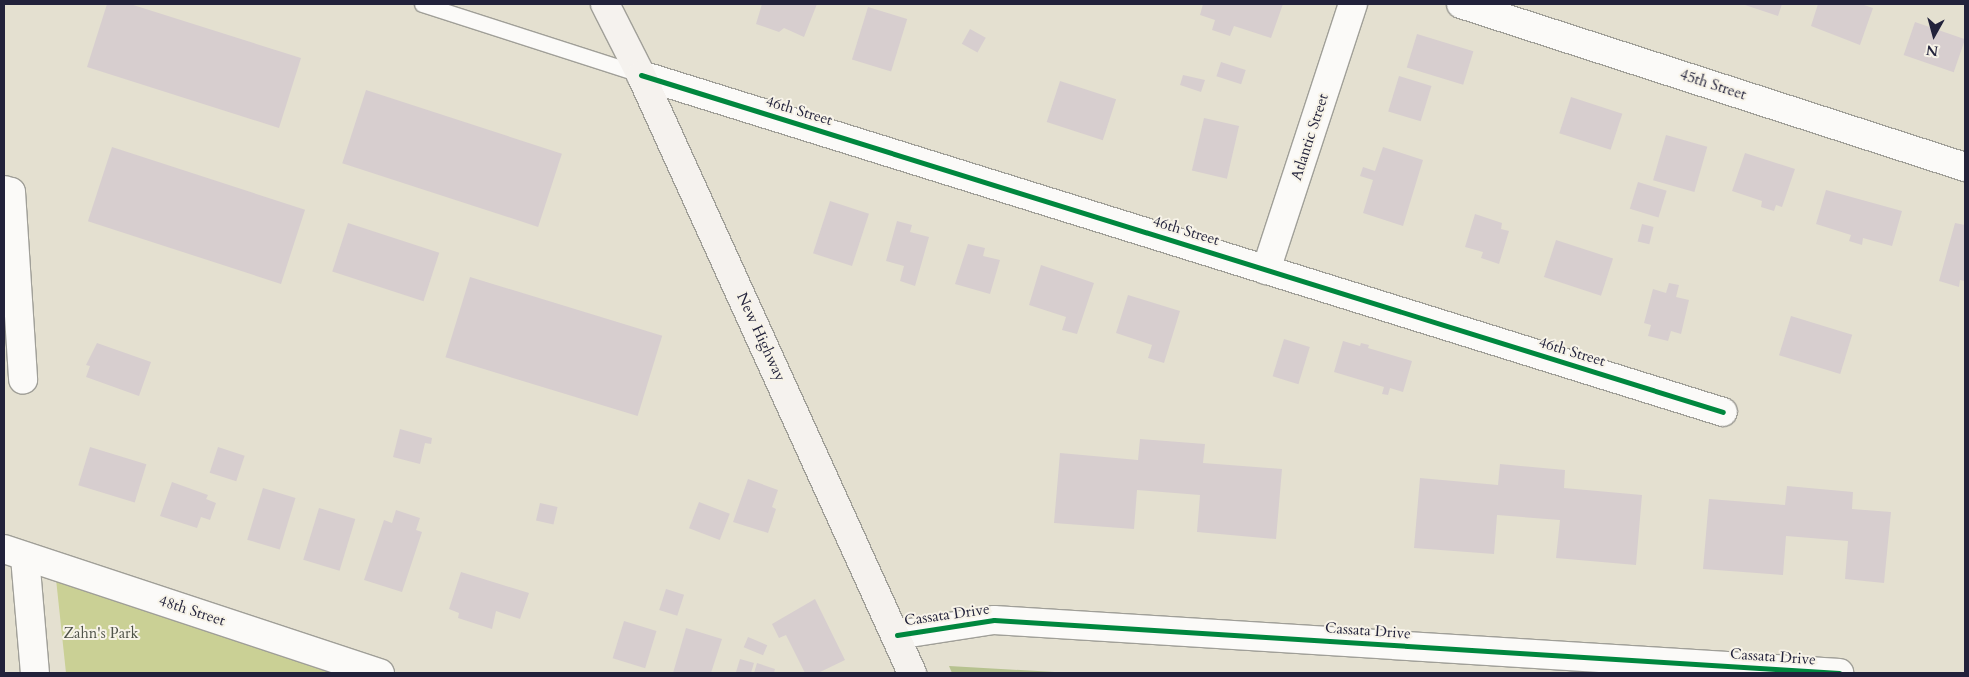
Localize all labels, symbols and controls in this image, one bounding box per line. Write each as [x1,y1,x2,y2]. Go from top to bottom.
north arrow [1909,10,1959,60]
text: N [1925,40,1939,61]
street label: 45th Street [1678,66,1748,104]
street label: Atlantic Street [1288,91,1332,183]
street label: 46th Street [764,92,834,130]
street label: 46th Street [1151,212,1221,250]
street label: New Highway [733,290,789,384]
street label: 46th Street [1537,333,1607,371]
street label: 48th Street [157,592,227,630]
street label: Cassata Drive [903,600,991,630]
street label: Cassata Drive [1324,619,1412,643]
park label: Zahn's Park [63,625,139,643]
street label: Cassata Drive [1729,645,1817,669]

